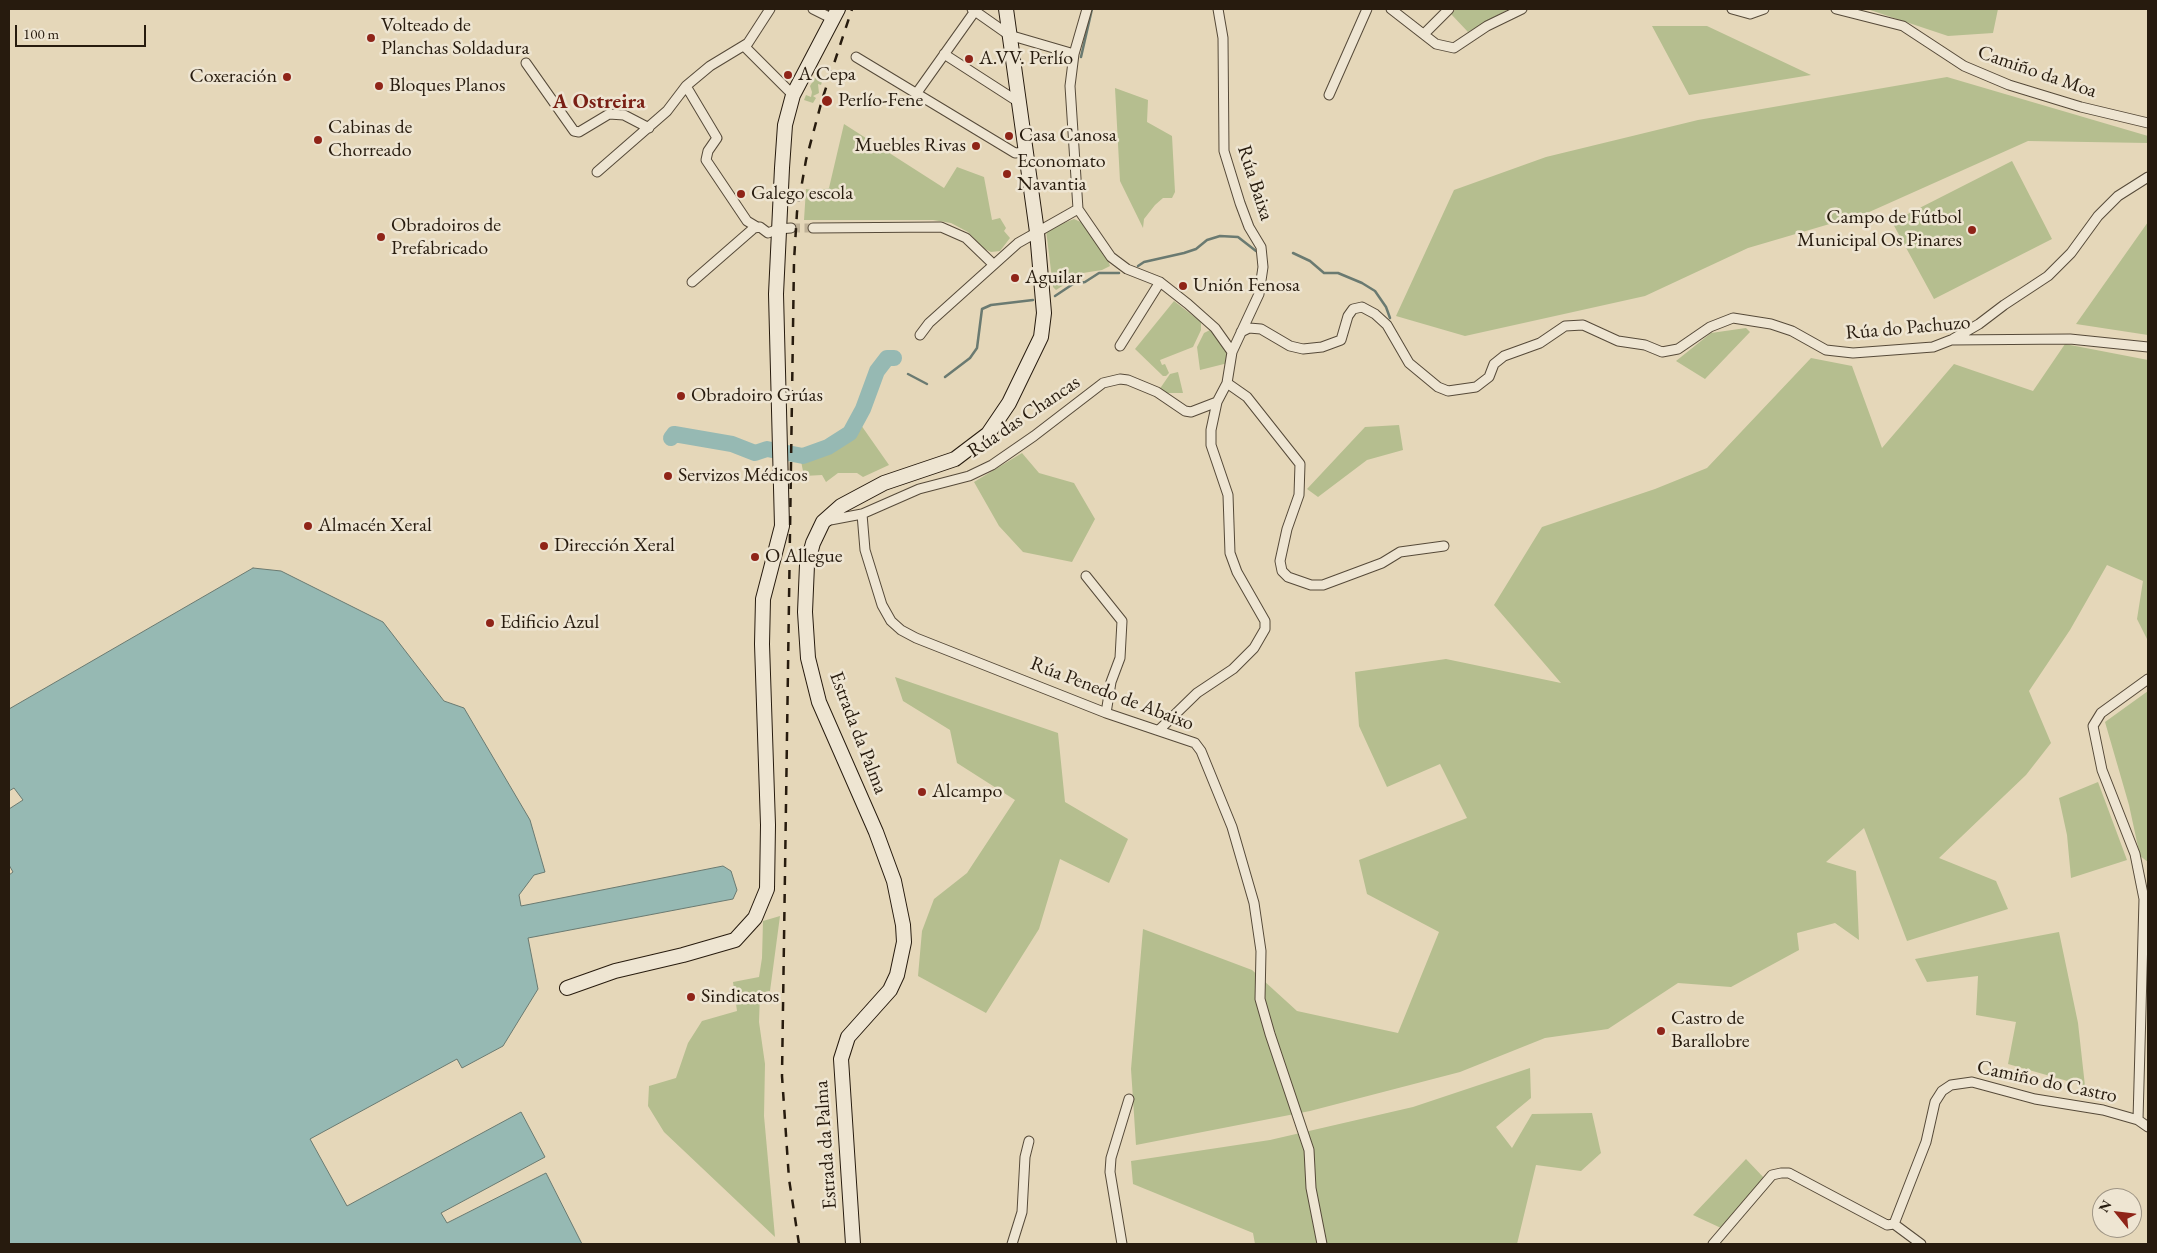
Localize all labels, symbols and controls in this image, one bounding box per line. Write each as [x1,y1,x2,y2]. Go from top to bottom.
place label: Volteado de Planchas Soldadura [381,14,529,61]
scale bar [18,15,149,47]
text: 100 m [23,24,59,43]
marker: Volteado de Planchas Soldadura [365,32,377,44]
street label: Camiño da Moa [1974,40,2100,104]
place label: A.VV. Perlío [979,47,1073,71]
marker: A.VV. Perlío [963,53,975,65]
place label: A Cepa [798,63,856,87]
place label: Coxeración [190,65,277,89]
marker: A Cepa [782,69,794,81]
marker: Coxeración [281,71,293,83]
place label: Bloques Planos [389,74,505,98]
marker: Bloques Planos [373,80,385,92]
district label: A Ostreira [553,89,645,115]
place label: Perlío-Fene [838,89,923,113]
marker: Perlío-Fene [820,94,834,108]
place label: Cabinas de Chorreado [328,116,412,163]
place label: Casa Canosa [1019,124,1117,148]
marker: Casa Canosa [1003,130,1015,142]
marker: Cabinas de Chorreado [312,134,324,146]
place label: Muebles Rivas [855,134,966,158]
marker: Muebles Rivas [970,140,982,152]
street label: Rúa Baixa [1232,142,1278,224]
place label: Economato Navantia [1017,150,1106,197]
marker: Economato Navantia [1001,168,1013,180]
place label: Galego escola [751,182,853,206]
marker: Galego escola [735,188,747,200]
place label: Campo de Fútbol Municipal Os Pinares [1797,206,1962,253]
place label: Obradoiros de Prefabricado [391,214,501,261]
marker: Campo de Fútbol Municipal Os Pinares [1966,224,1978,236]
marker: Obradoiros de Prefabricado [375,231,387,243]
place label: Aguilar [1025,266,1082,290]
marker: Aguilar [1009,272,1021,284]
place label: Unión Fenosa [1193,274,1300,298]
marker: Unión Fenosa [1177,280,1189,292]
street label: Rúa do Pachuzo [1845,311,1971,345]
street label: Rúa das Chancas [963,371,1085,463]
place label: Obradoiro Grúas [691,384,823,408]
marker: Obradoiro Grúas [675,390,687,402]
place label: Servizos Médicos [678,464,808,488]
marker: Servizos Médicos [662,470,674,482]
place label: Almacén Xeral [318,514,432,538]
marker: Almacén Xeral [302,520,314,532]
place label: Dirección Xeral [554,534,675,558]
marker: Dirección Xeral [538,540,550,552]
place label: O Allegue [765,545,843,569]
marker: O Allegue [749,551,761,563]
place label: Edificio Azul [500,611,599,635]
marker: Edificio Azul [484,617,496,629]
street label: Rúa Penedo de Abaixo [1027,652,1197,736]
street label: Estrada da Palma [824,668,892,798]
place label: Alcampo [932,780,1002,804]
marker: Alcampo [916,786,928,798]
place label: Sindicatos [701,985,779,1009]
marker: Sindicatos [685,991,697,1003]
place label: Castro de Barallobre [1671,1007,1750,1054]
marker: Castro de Barallobre [1655,1025,1667,1037]
street label: Camiño do Castro [1975,1055,2119,1109]
street label: Estrada da Palma [810,1080,842,1210]
north arrow [2092,1188,2142,1238]
text: N [2094,1197,2115,1216]

